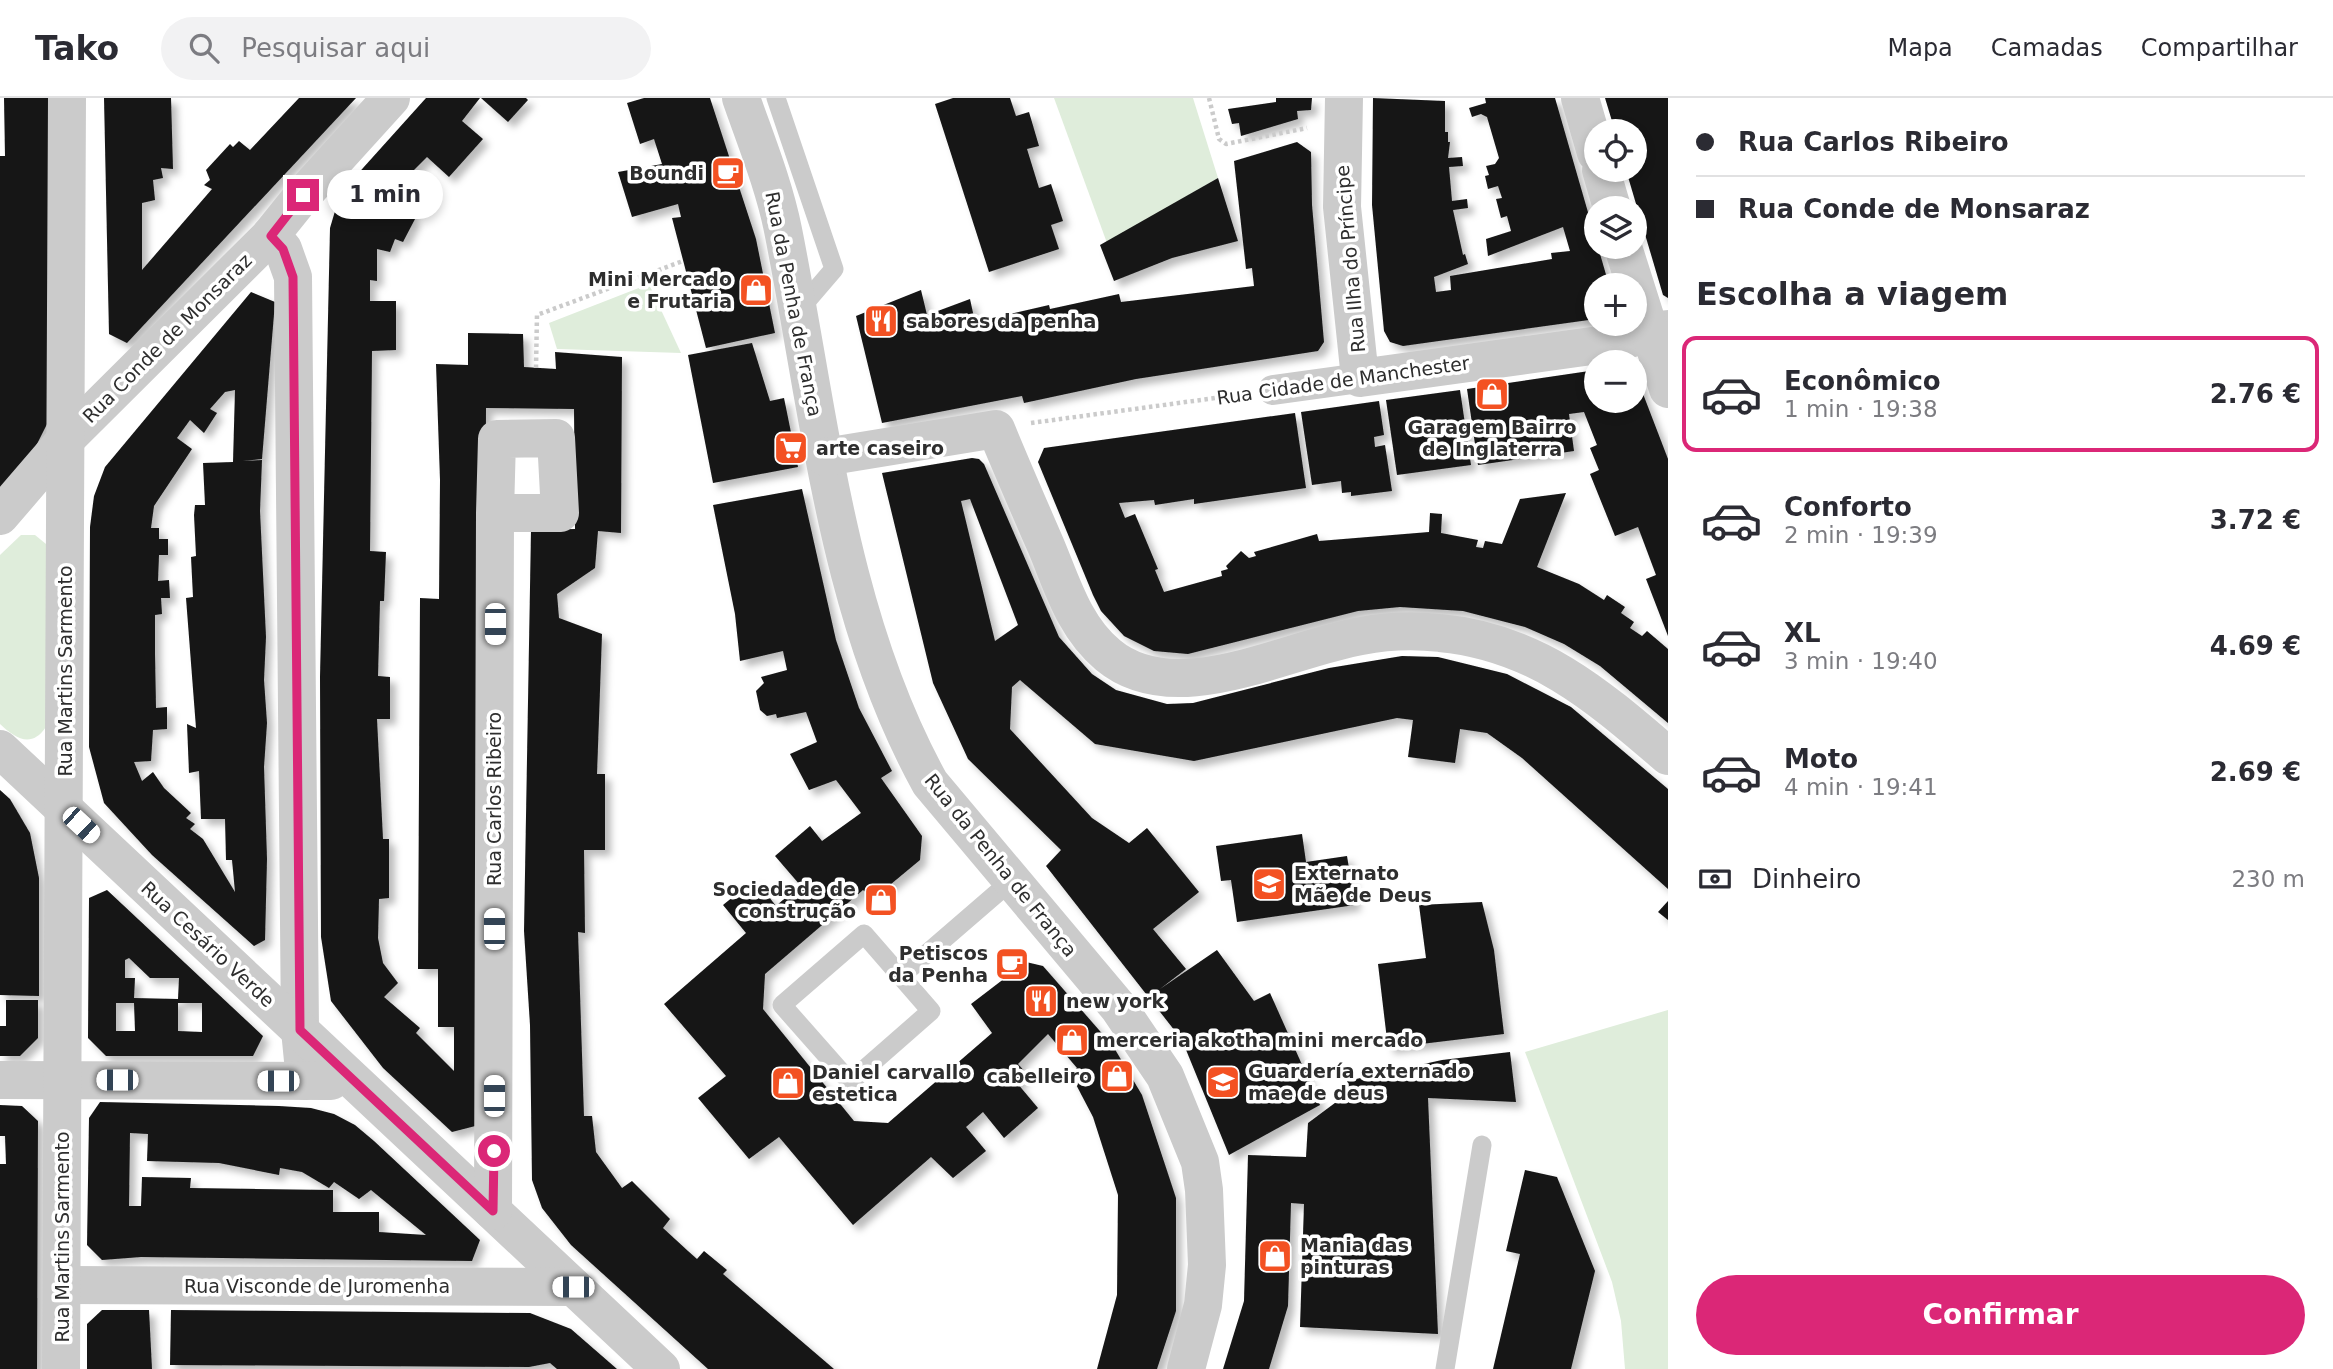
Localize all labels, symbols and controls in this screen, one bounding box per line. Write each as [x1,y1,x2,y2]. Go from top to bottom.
search box [161,17,651,80]
text: Tako [35,29,119,68]
icon: search [185,29,223,67]
text: Pesquisar aqui [241,33,430,63]
text: Mapa [1887,34,1953,62]
text: Camadas [1991,34,2103,62]
text: Compartilhar [2141,34,2298,62]
map controls [1584,119,1647,413]
button: locate [1584,119,1647,182]
text: Rua Carlos Ribeiro [1738,127,2009,157]
cafe icon: Boundi [709,154,747,192]
place label: Boundi [629,162,704,184]
street label: Rua Ilha do Príncipe [1331,164,1369,354]
callout: 1 min [328,170,443,220]
route end [287,179,319,211]
text: 1 min [349,181,421,207]
street label: Rua da Penha de França [761,190,827,418]
text: Rua Conde de Monsaraz [1738,194,2090,224]
button: layers [1584,196,1647,259]
street label: Rua Conde de Monsaraz [78,249,256,427]
place label: Mini Mercado e Frutaria [588,268,732,312]
shop icon: Mini Mercado e Frutaria [737,271,775,309]
button: + [1584,273,1647,336]
text: Escolha a viagem [1696,275,2008,313]
restaurant icon: sabores da penha [862,302,900,340]
place label: sabores da penha [906,310,1096,332]
button: − [1584,350,1647,413]
street label: Rua Cidade de Manchester [1215,351,1471,409]
icon: car [1700,363,1763,426]
text: Econômico [1784,366,1941,396]
shop icon: Garagem Bairro de Inglaterra [1473,375,1511,413]
text: 2.76 € [2210,379,2301,409]
text: 1 min · 19:38 [1784,396,1938,422]
place label: Garagem Bairro de Inglaterra [1407,416,1577,460]
supermarket icon: arte caseiro [772,429,810,467]
place label: arte caseiro [816,437,944,459]
icon: car [1700,489,1763,552]
text: Conforto [1784,492,1912,522]
text: 3.72 € [2210,505,2301,535]
text: 2 min · 19:39 [1784,522,1938,548]
street label: Rua Martins Sarmento [54,565,76,777]
car [485,603,506,645]
icon: car [1700,615,1763,678]
text: XL [1784,618,1821,648]
text: 4.69 € [2210,631,2301,661]
text: 3 min · 19:40 [1784,648,1938,674]
street label: Rua Carlos Ribeiro [483,712,505,886]
icon: car [1700,741,1763,804]
text: Moto [1784,744,1858,774]
text: 2.69 € [2210,757,2301,787]
street label: Rua da Penha de França [920,769,1082,961]
text: 4 min · 19:41 [1784,774,1938,800]
car [59,803,104,847]
icon: cash [1696,860,1734,898]
place label: Externato Mãe de Deus [1294,862,1432,906]
text: Dinheiro [1752,864,1861,894]
school or university icon: Externato Mãe de Deus [1250,865,1288,903]
text: 230 m [2231,866,2305,892]
street label: Rua Cesário Verde [137,877,279,1011]
place label: Sociedade de construção [713,878,856,922]
shop icon: Sociedade de construção [862,881,900,919]
car [484,908,505,950]
place label: Petiscos da Penha [888,942,988,986]
cafe icon: Petiscos da Penha [993,945,1031,983]
restaurant icon: new york [1022,982,1060,1020]
place label: new york [1066,990,1164,1012]
shop icon: merceria akotha mini mercado [1053,1021,1091,1059]
place label: merceria akotha mini mercado [1096,1029,1423,1051]
shop icon: cabelleiro [1098,1057,1136,1095]
place label: Guardería externado mae de deus [1248,1060,1471,1104]
place label: Daniel carvallo estetica [812,1061,971,1105]
school or university icon: Guardería externado mae de deus [1204,1063,1242,1101]
shop icon: Daniel carvallo estetica [769,1064,807,1102]
place label: cabelleiro [987,1065,1092,1087]
car [97,1070,139,1091]
car [258,1071,300,1092]
car [484,1075,505,1117]
street label: Rua Martins Sarmento [51,1131,73,1343]
route start [478,1135,510,1167]
place label: Mania das pinturas [1300,1234,1409,1278]
shop icon: Mania das pinturas [1256,1237,1294,1275]
street label: Rua Visconde de Juromenha [184,1275,450,1297]
button: Confirmar [1696,1275,2305,1355]
car [553,1277,595,1298]

